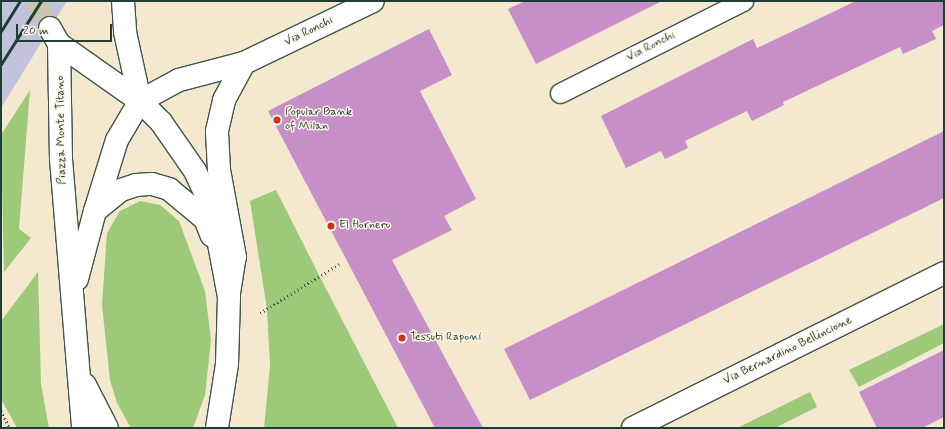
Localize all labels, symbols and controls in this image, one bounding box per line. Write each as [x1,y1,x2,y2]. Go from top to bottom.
street label: Via Ronchi [282,14,336,50]
scale bar [18,16,114,42]
text: 20 m [23,23,49,39]
street label: Via Ronchi [624,29,678,65]
street label: Piazza Monte Titano [54,76,70,184]
place label: Popular Bank of Milan [285,106,350,134]
marker: Popular Bank of Milan [272,115,282,125]
place label: El Hornero [339,219,394,233]
marker: El Hornero [326,221,336,231]
street label: Via Bernardino Bellincione [721,314,855,388]
place label: Tessuti Raponi [410,331,481,345]
marker: Tessuti Raponi [397,333,407,343]

